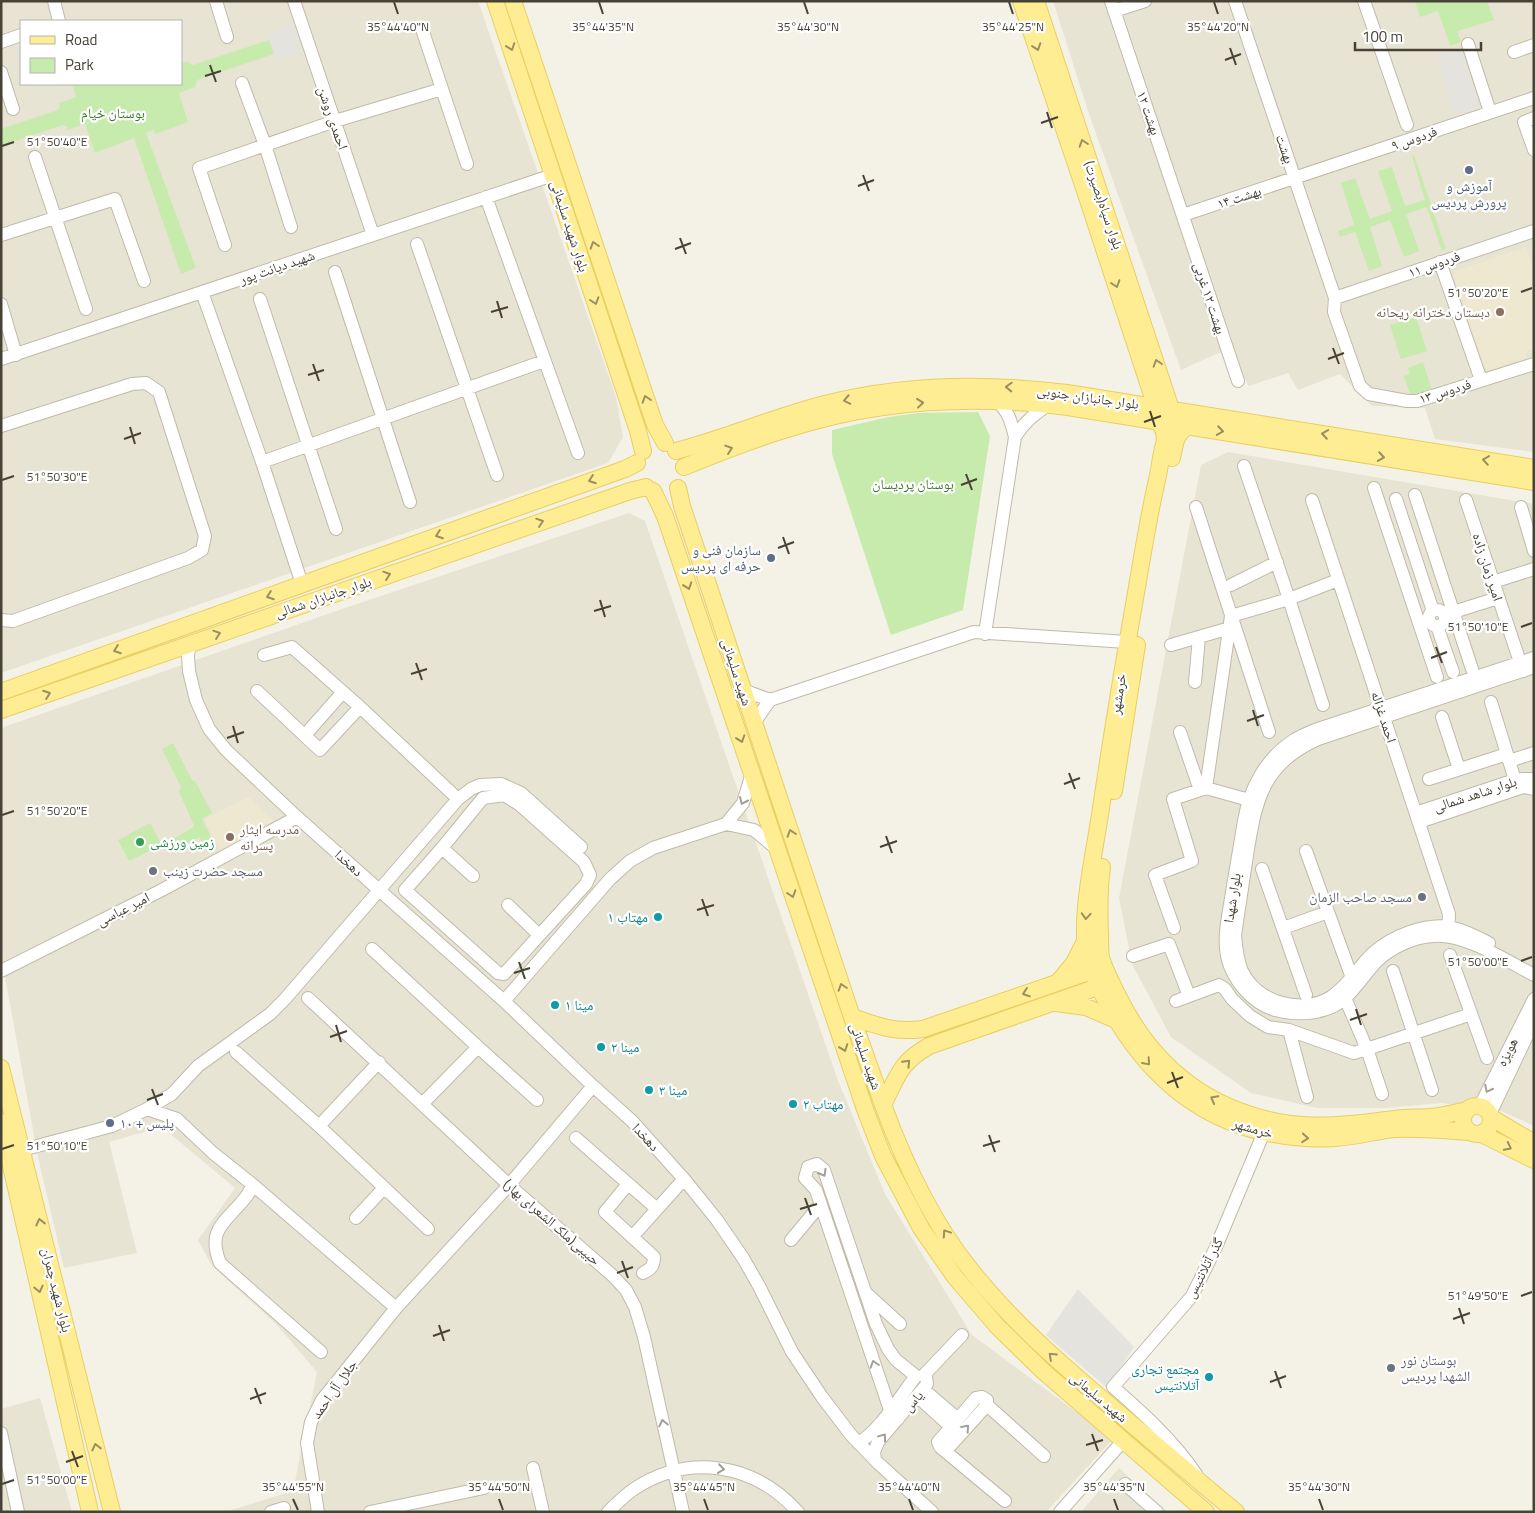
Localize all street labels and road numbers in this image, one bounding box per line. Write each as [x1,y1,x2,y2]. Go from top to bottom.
street label: احمدی روشن [313,83,354,152]
street label: بهشت ۱۲ [1132,88,1167,138]
street label: فردوس ۹ [1388,120,1440,155]
street label: بهشت [1271,131,1300,167]
street label: بلوار سپاه(بصیرت) [1079,158,1130,252]
street label: بلوار شهید سلیمانی [546,177,595,275]
street label: بهشت ۱۴ [1214,179,1264,214]
street label: شهید دیانت پور [235,244,317,290]
street label: فردوس ۱۱ [1405,245,1463,282]
street label: بهشت ۱۲ غربی [1189,259,1232,337]
street label: فردوس ۱۳ [1416,373,1474,408]
street label: بلوار جانبازان جنوبی [1036,379,1140,414]
street label: امیر زمان زاده [1468,530,1509,604]
street label: بلوار جانبازان شمالی [272,570,374,623]
street label: شهید سلیمانی [717,635,758,708]
street label: خرمشهر [1104,672,1131,717]
street label: احمد غزاله [1366,688,1403,745]
street label: بلوار شاهد شمالی [1431,770,1519,817]
street label: دهخدا [330,844,368,881]
street label: بلوار شهدا [1217,871,1246,924]
street label: امیر عباسی [93,886,153,931]
street label: شهید سلیمانی [845,1019,888,1092]
street label: هویزه [1490,1034,1523,1070]
street label: خرمشهر [1229,1111,1276,1143]
street label: دهخدا [628,1118,665,1156]
street label: حبیبی(ملک الشعرای بهار) [499,1173,606,1270]
street label: گذر آتلانتیس [1179,1234,1228,1302]
street label: بلوار شهید چمران [37,1245,78,1335]
street label: جلال آل احمد [305,1355,362,1423]
street label: شهید سلیمانی [1066,1366,1133,1427]
street label: یاس [897,1385,928,1416]

